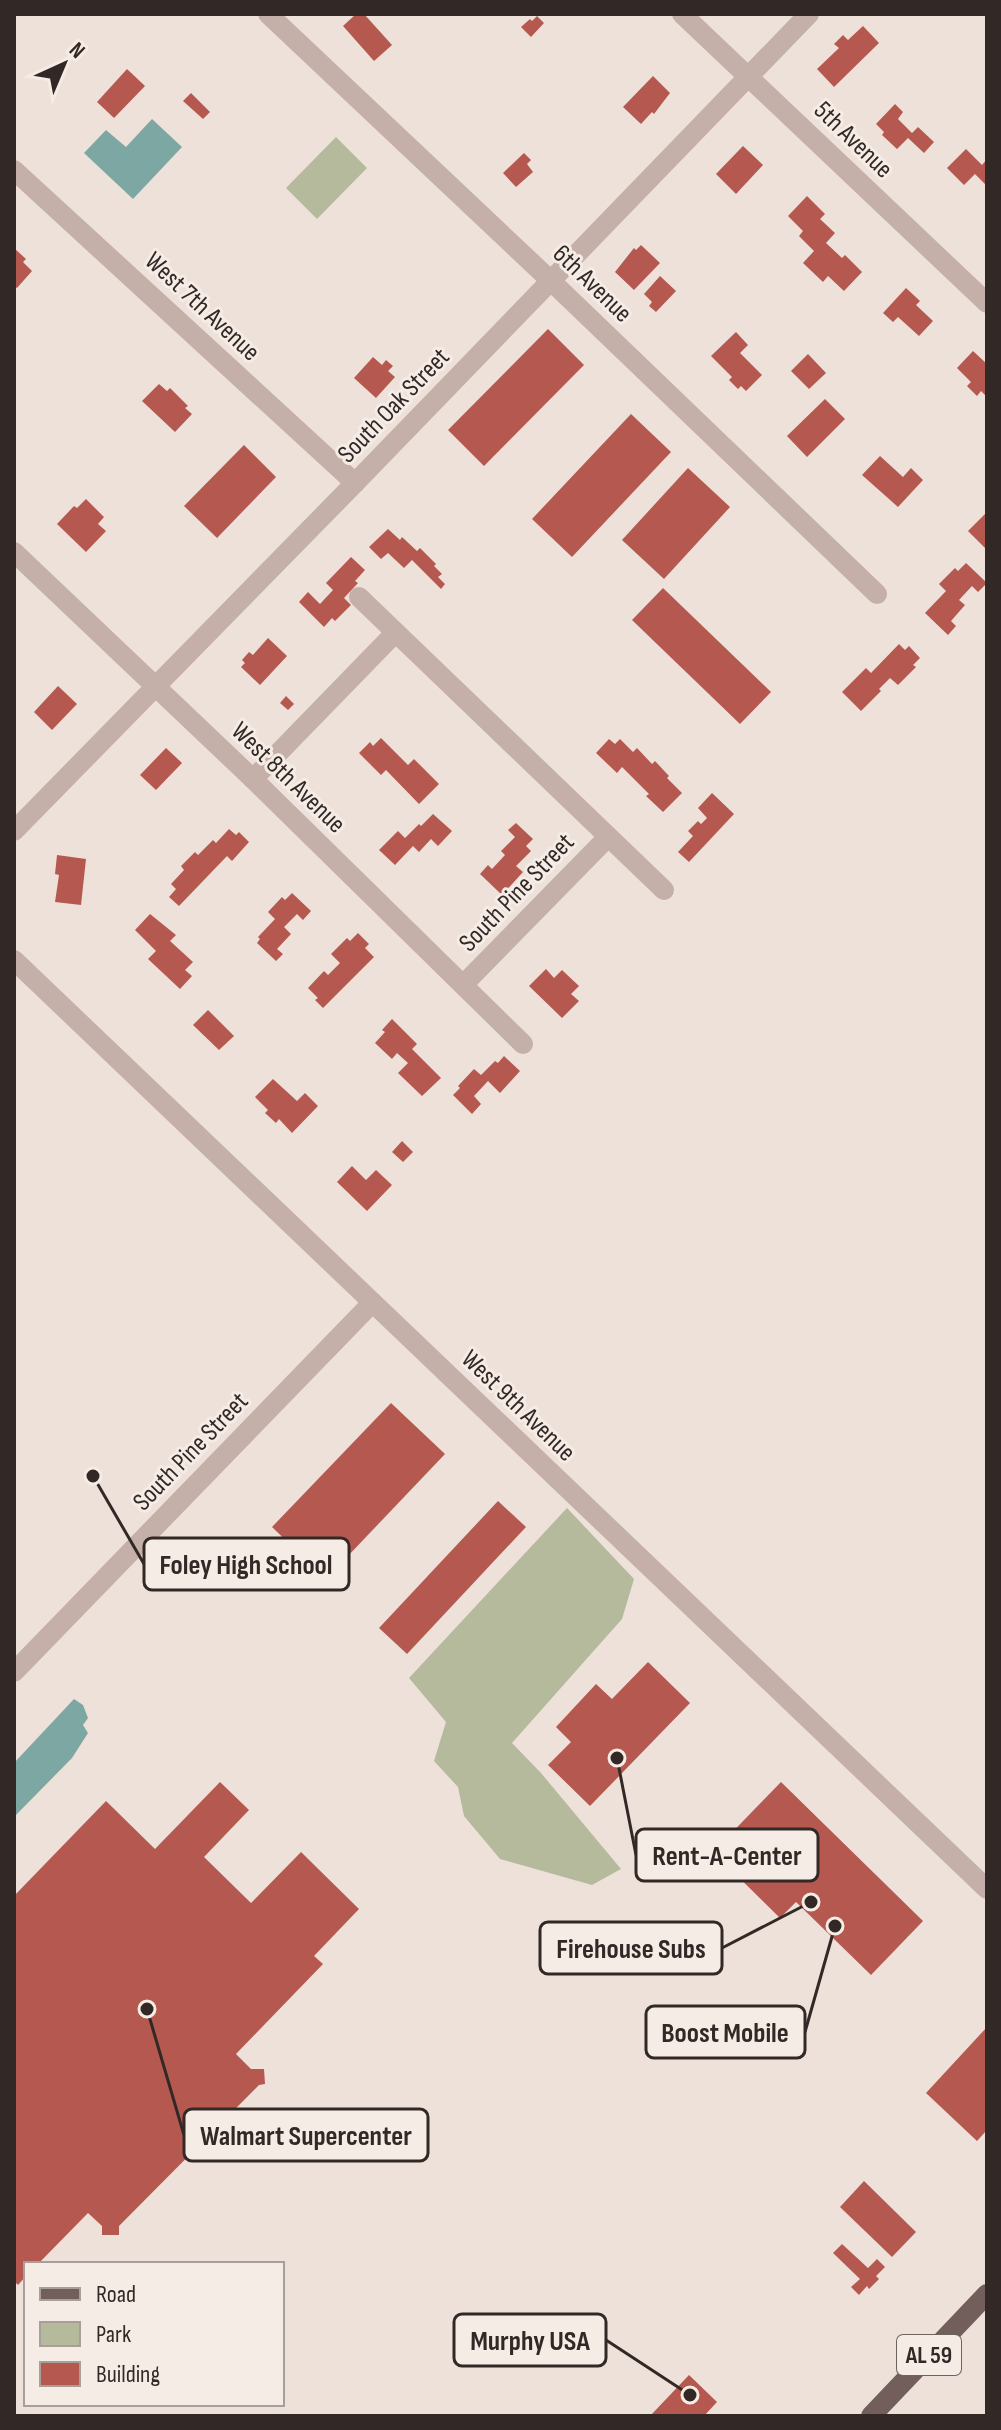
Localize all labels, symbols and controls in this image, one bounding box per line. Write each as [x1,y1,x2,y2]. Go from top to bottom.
north arrow [24,24,104,104]
text: N [63,37,90,64]
street label: 5th Avenue [807,95,899,185]
street label: 6th Avenue [546,239,638,329]
street label: West 7th Avenue [138,246,266,368]
street label: South Oak Street [332,342,456,470]
street label: West 8th Avenue [225,716,351,840]
street label: South Pine Street [453,827,581,959]
street label: West 9th Avenue [454,1344,582,1468]
street label: South Pine Street [127,1386,255,1518]
callout: Foley High School [144,1538,349,1590]
text: Foley High School [159,1549,333,1582]
callout: Rent-A-Center [636,1829,818,1881]
text: Rent-A-Center [652,1840,802,1873]
callout: Firehouse Subs [540,1922,722,1974]
text: Firehouse Subs [556,1933,706,1966]
callout: Boost Mobile [646,2006,805,2058]
text: Boost Mobile [661,2017,789,2050]
callout: Walmart Supercenter [184,2109,428,2161]
text: Walmart Supercenter [200,2120,412,2153]
legend [24,2262,284,2406]
text: Road [96,2280,136,2309]
callout: Murphy USA [454,2314,606,2366]
text: Park [96,2320,131,2349]
text: Murphy USA [470,2325,590,2358]
road number: AL 59 [897,2335,961,2375]
text: Building [96,2360,160,2389]

